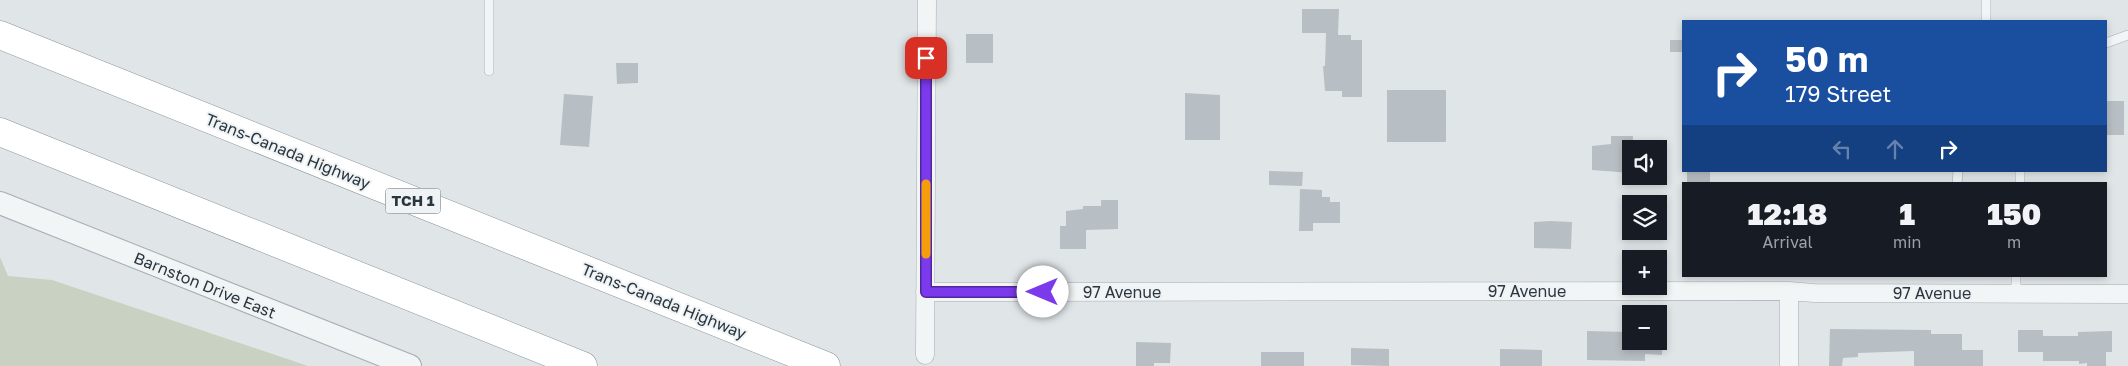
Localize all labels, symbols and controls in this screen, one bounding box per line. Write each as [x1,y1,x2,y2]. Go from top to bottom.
pin [905,37,947,79]
text: 50 m [1785,38,1868,80]
icon: right [1702,40,1767,105]
icon: arrive [912,44,940,72]
text: 179 Street [1785,80,1891,107]
street label: Trans-Canada Highway [203,109,373,193]
icon: left [1828,135,1856,163]
icon: ahead [1881,135,1909,163]
icon: right [1934,135,1962,163]
map controls [1622,140,1667,350]
button: sound [1622,140,1667,185]
road number: TCH 1 [386,188,440,214]
button: layers [1622,195,1667,240]
text: 12:18 [1748,196,1827,232]
text: 1 [1899,196,1915,232]
text: 150 [1987,196,2041,232]
text: Arrival [1762,232,1813,252]
text: min [1893,232,1921,252]
text: m [2007,232,2021,252]
street label: Barnston Drive East [131,247,279,323]
button: + [1622,250,1667,295]
street label: Trans-Canada Highway [579,259,749,343]
position arrow [1016,265,1068,317]
street label: 97 Avenue [1488,281,1566,301]
street label: 97 Avenue [1083,282,1161,302]
street label: 97 Avenue [1893,283,1971,303]
button: − [1622,305,1667,350]

